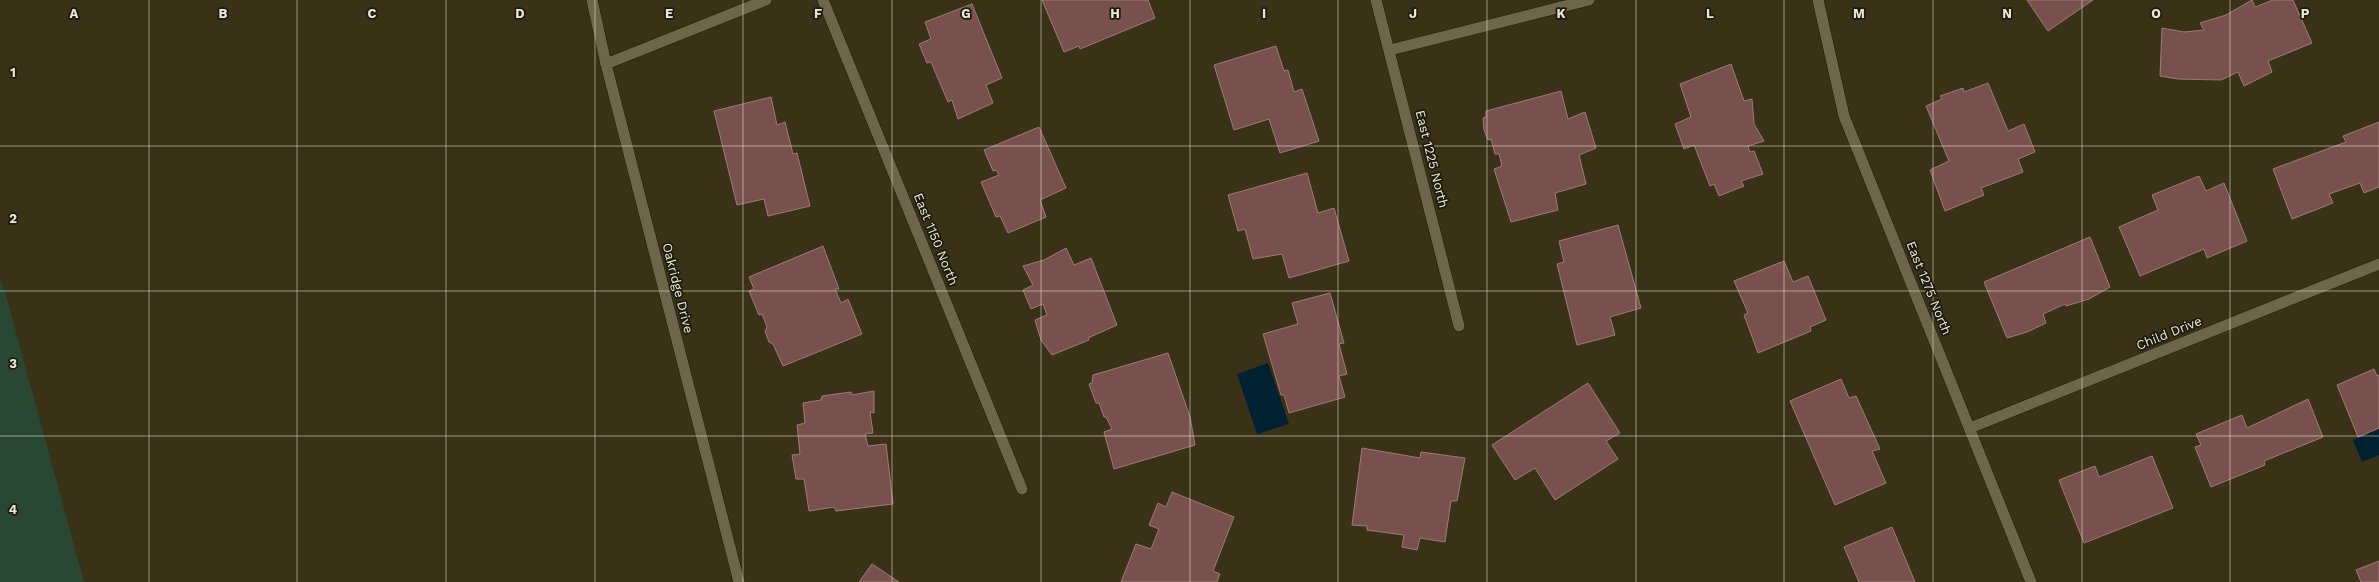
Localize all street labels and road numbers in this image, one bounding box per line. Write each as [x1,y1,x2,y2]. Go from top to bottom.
street label: East 1225 North [1413,109,1451,209]
street label: East 1150 North [911,191,961,287]
street label: East 1275 North [1903,239,1955,337]
street label: Oakridge Drive [660,241,696,335]
street label: Child Drive [2134,313,2204,353]

